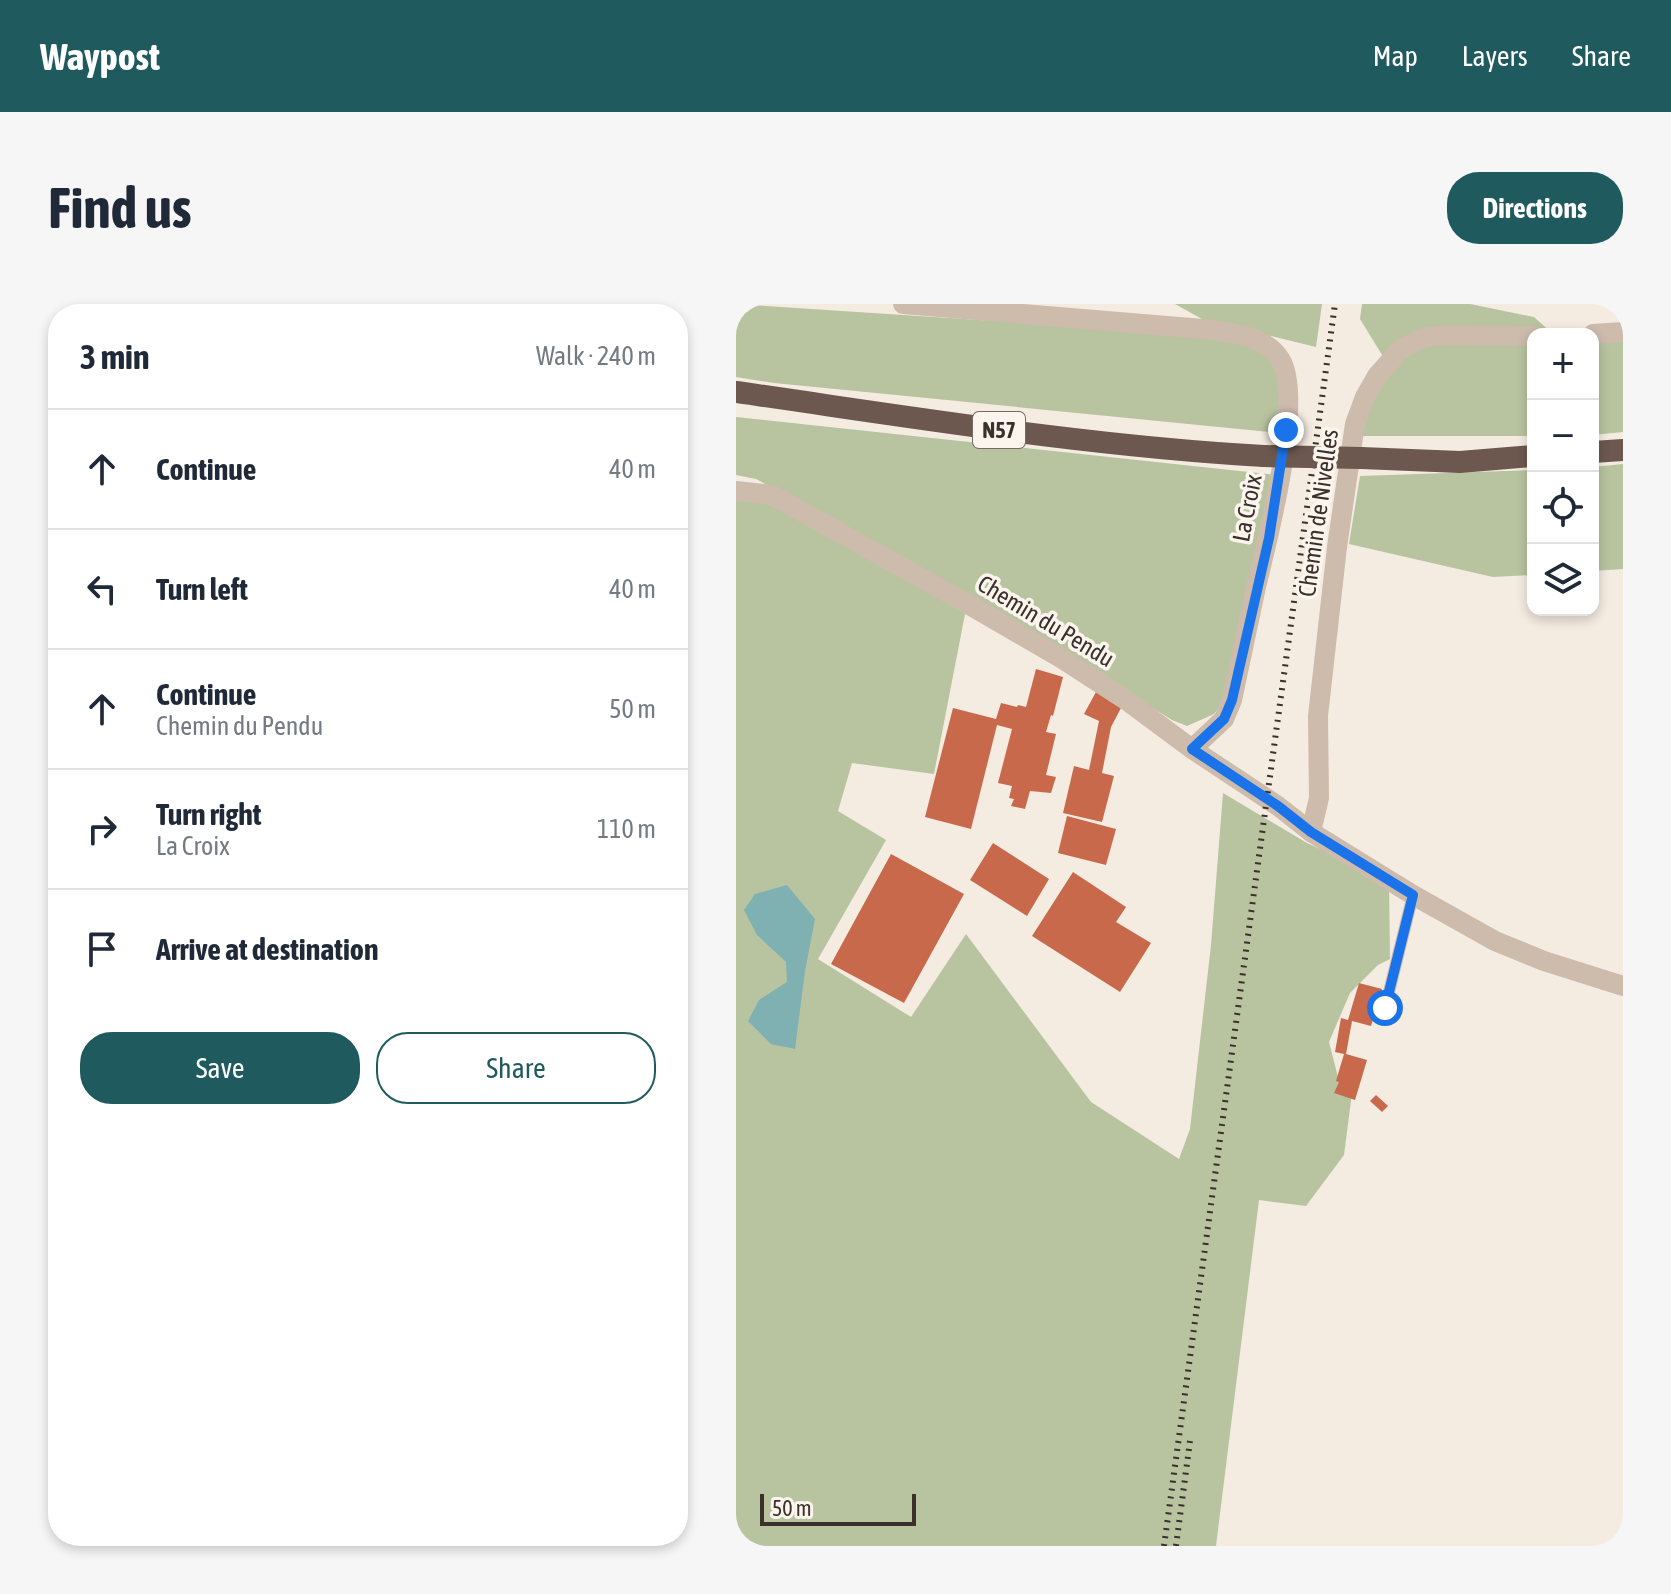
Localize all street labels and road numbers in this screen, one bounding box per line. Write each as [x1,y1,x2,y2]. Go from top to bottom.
road number: N57 [973,412,1025,448]
street label: Chemin de Nivelles [1293,428,1343,598]
street label: La Croix [1227,472,1267,544]
street label: Chemin du Pendu [973,570,1119,672]

